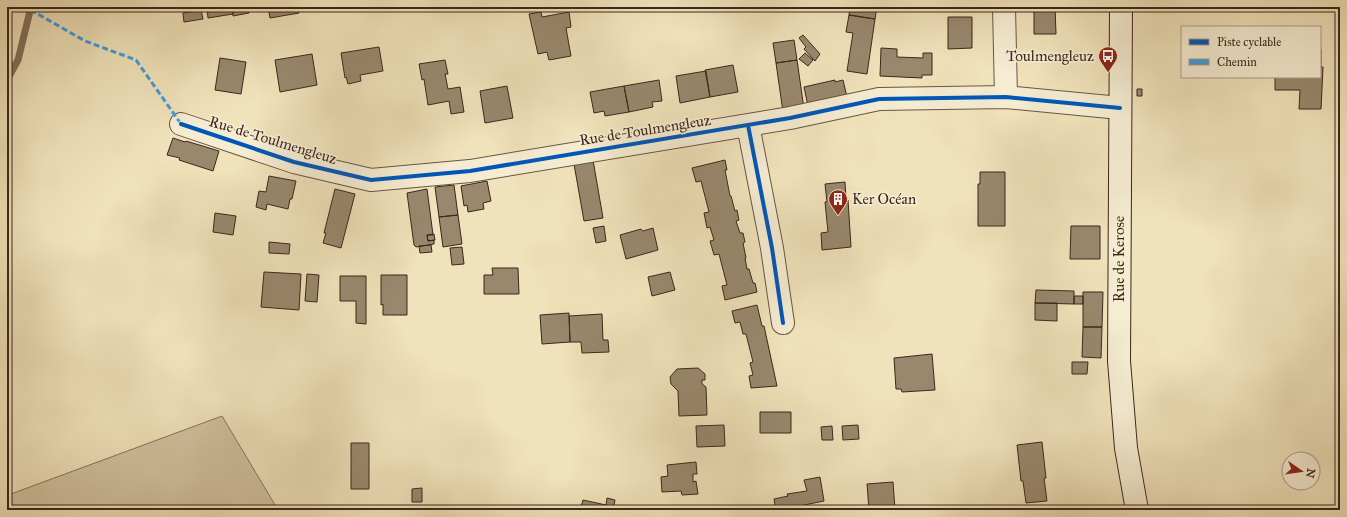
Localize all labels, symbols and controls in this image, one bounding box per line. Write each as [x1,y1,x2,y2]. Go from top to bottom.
legend [1181,26,1321,78]
text: Piste cyclable [1217,35,1281,49]
bus stop icon: Toulmengleuz [1097,45,1119,73]
place label: Toulmengleuz [1006,47,1094,65]
text: Chemin [1217,55,1257,69]
street label: Rue de Toulmengleuz [578,111,712,149]
street label: Rue de Toulmengleuz [207,112,339,168]
building icon: Ker Océan [827,188,849,216]
place label: Ker Océan [852,190,916,208]
street label: Rue de Kerose [1110,216,1128,302]
north arrow [1281,451,1321,491]
text: N [1303,467,1318,480]

